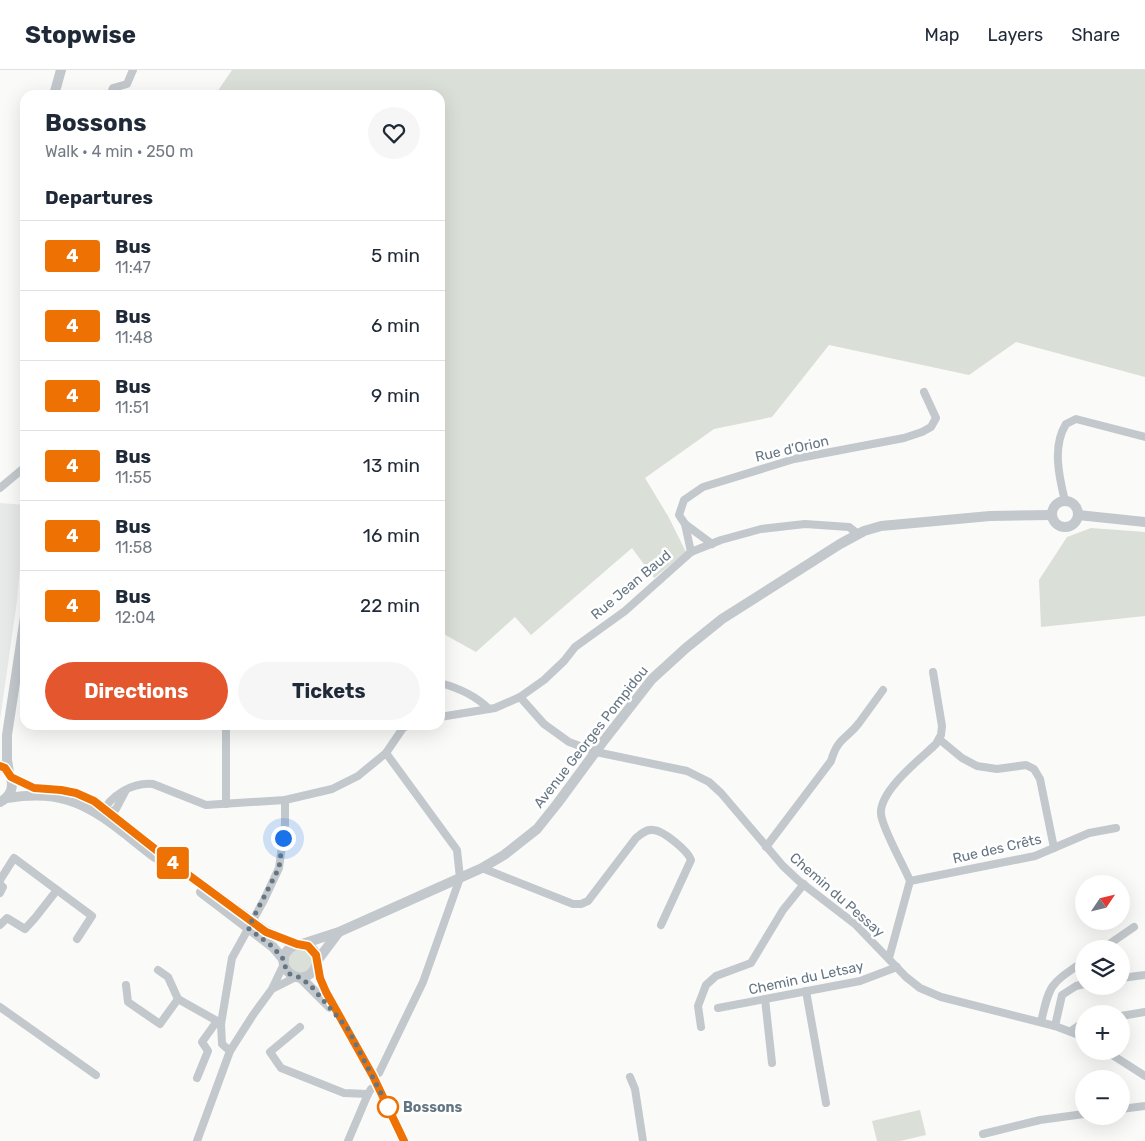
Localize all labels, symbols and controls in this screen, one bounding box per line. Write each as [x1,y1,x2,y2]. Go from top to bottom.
text: Stopwise [25,21,136,49]
text: Map [925,24,960,46]
text: Layers [988,24,1043,46]
text: Share [1071,24,1120,46]
button: heart [368,107,420,159]
text: Bossons [45,109,146,137]
text: Walk · 4 min · 250 m [45,142,193,161]
text: Departures [45,186,153,209]
text: Bus [115,235,151,258]
text: 5 min [371,244,420,267]
text: 4 [66,245,79,267]
text: 11:47 [115,258,151,277]
text: Bus [115,305,151,328]
text: 6 min [371,314,420,337]
text: 4 [66,315,79,337]
text: 11:48 [115,328,153,347]
text: Bus [115,375,151,398]
text: 9 min [371,384,420,407]
text: 4 [66,385,79,407]
text: 11:51 [115,398,149,417]
street label: Rue d’Orion [754,432,830,466]
text: Bus [115,445,151,468]
text: 13 min [363,454,420,477]
text: 4 [66,455,79,477]
text: 11:55 [115,468,152,487]
text: Bus [115,515,151,538]
text: 16 min [363,524,420,547]
text: 4 [66,525,79,547]
text: 11:58 [115,538,152,557]
street label: Rue Jean Baud [588,547,674,623]
text: Bus [115,585,151,608]
text: 22 min [360,594,420,617]
text: 4 [66,595,79,617]
text: 12:04 [115,608,155,627]
button: Directions [45,662,228,720]
button: Tickets [238,662,420,720]
street label: Avenue Georges Pompidou [530,663,652,811]
your location [271,826,296,851]
street label: Rue des Crêts [951,831,1043,867]
line badge: 4 [157,847,189,879]
street label: Chemin du Pessay [786,849,888,941]
text: 4 [167,852,179,874]
north arrow [1075,875,1130,930]
map controls [1075,875,1130,1125]
button: layers [1075,940,1130,995]
street label: Chemin du Letsay [747,957,865,998]
button: + [1075,1005,1130,1060]
button: − [1075,1070,1130,1125]
marker: Bossons [377,1096,399,1118]
place label: Bossons [403,1099,462,1116]

